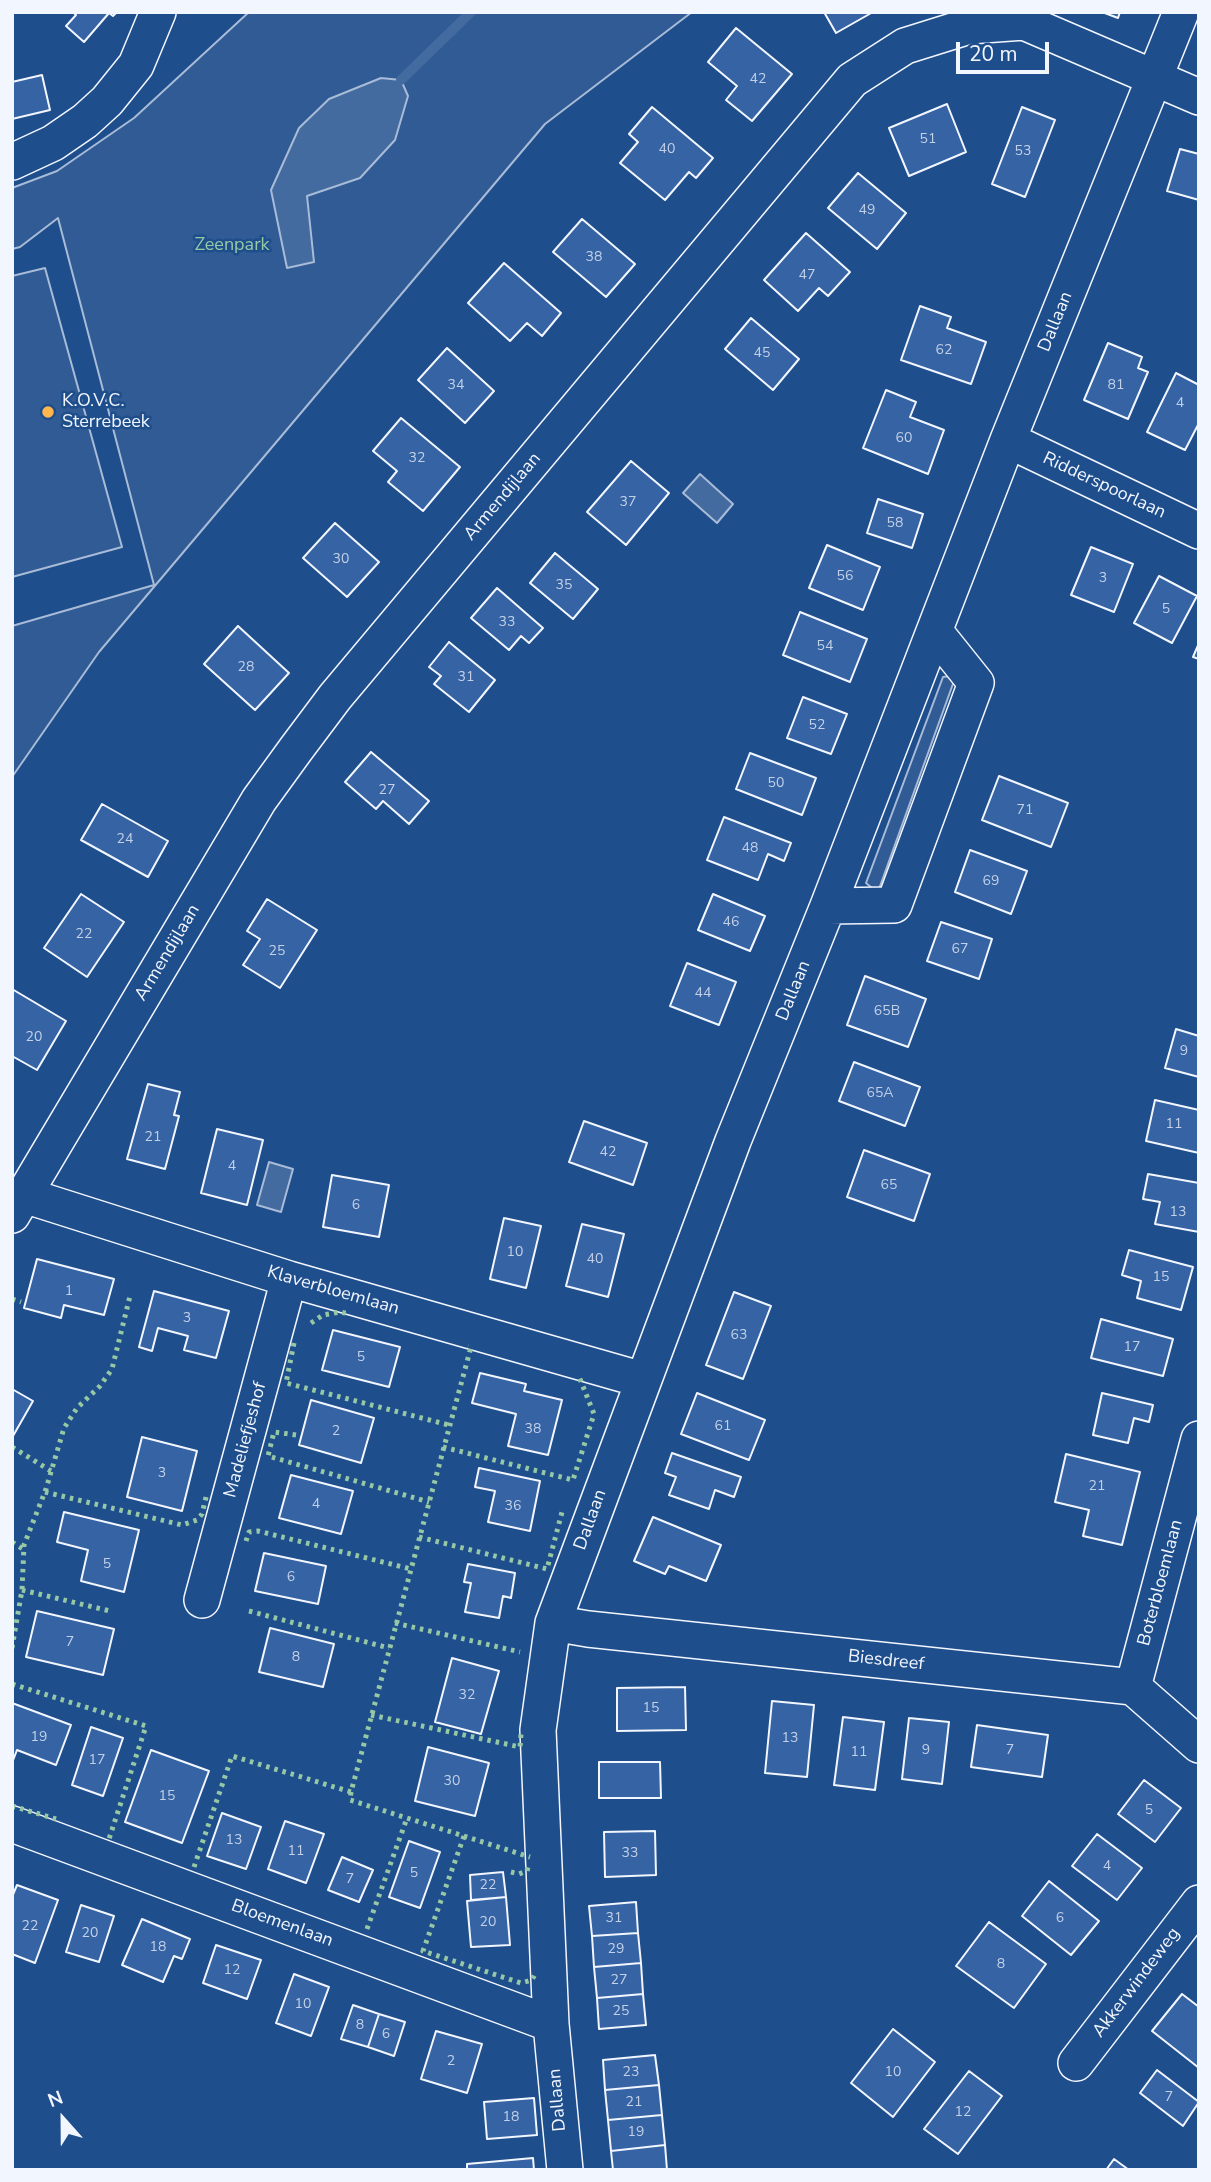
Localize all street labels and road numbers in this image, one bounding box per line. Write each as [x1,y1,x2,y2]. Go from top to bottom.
street label: Dallaan [1034,289,1078,355]
street label: Ridderspoorlaan [1039,448,1169,524]
street label: Armendijlaan [460,449,546,545]
street label: Armendijlaan [131,901,205,1005]
street label: Dallaan [772,958,816,1024]
street label: Klaverbloemlaan [264,1262,402,1320]
street label: Madeliefjeshof [220,1380,272,1500]
street label: Dallaan [570,1487,612,1553]
street label: Boterbloemlaan [1134,1518,1188,1648]
street label: Biesdreef [847,1646,925,1676]
street label: Bloemenlaan [228,1896,336,1952]
street label: Akkerwindeweg [1089,1924,1185,2042]
street label: Dallaan [545,2068,571,2132]

